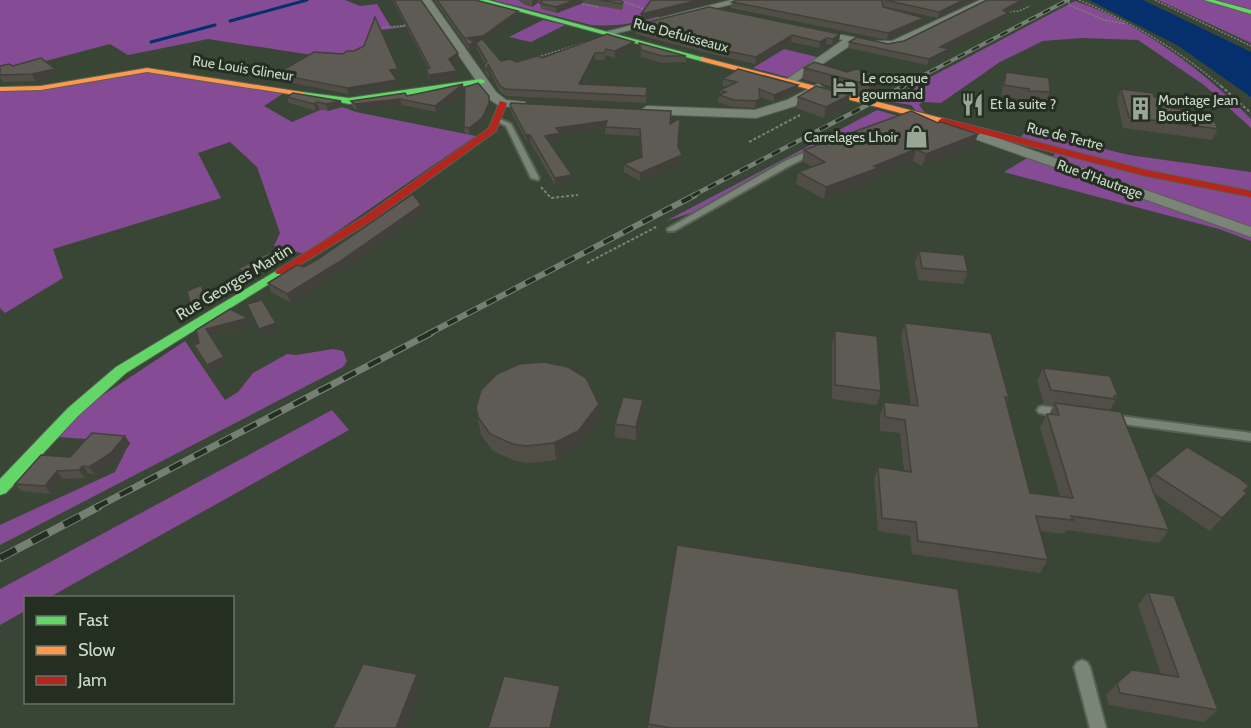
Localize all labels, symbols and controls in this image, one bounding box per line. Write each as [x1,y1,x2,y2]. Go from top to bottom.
street label: Rue Defuisseaux [632,14,731,56]
street label: Rue Louis Glineur [191,51,295,85]
place label: Le cosaque gourmand [862,69,928,103]
hotel icon: Le cosaque gourmand [831,73,857,99]
restaurant icon: Et la suite ? [959,91,985,117]
place label: Montage Jean Boutique [1158,91,1239,125]
place label: Et la suite ? [990,95,1056,113]
building icon: Montage Jean Boutique [1127,95,1153,121]
street label: Rue de Tertre [1025,118,1105,154]
shop icon: Carrelages Lhoir [903,124,929,150]
place label: Carrelages Lhoir [804,128,899,146]
street label: Rue d'Hautrage [1055,155,1145,203]
street label: Rue Georges Martin [173,240,296,324]
legend [24,596,234,704]
text: Fast [78,609,109,631]
text: Slow [78,639,115,661]
text: Jam [77,669,107,691]

